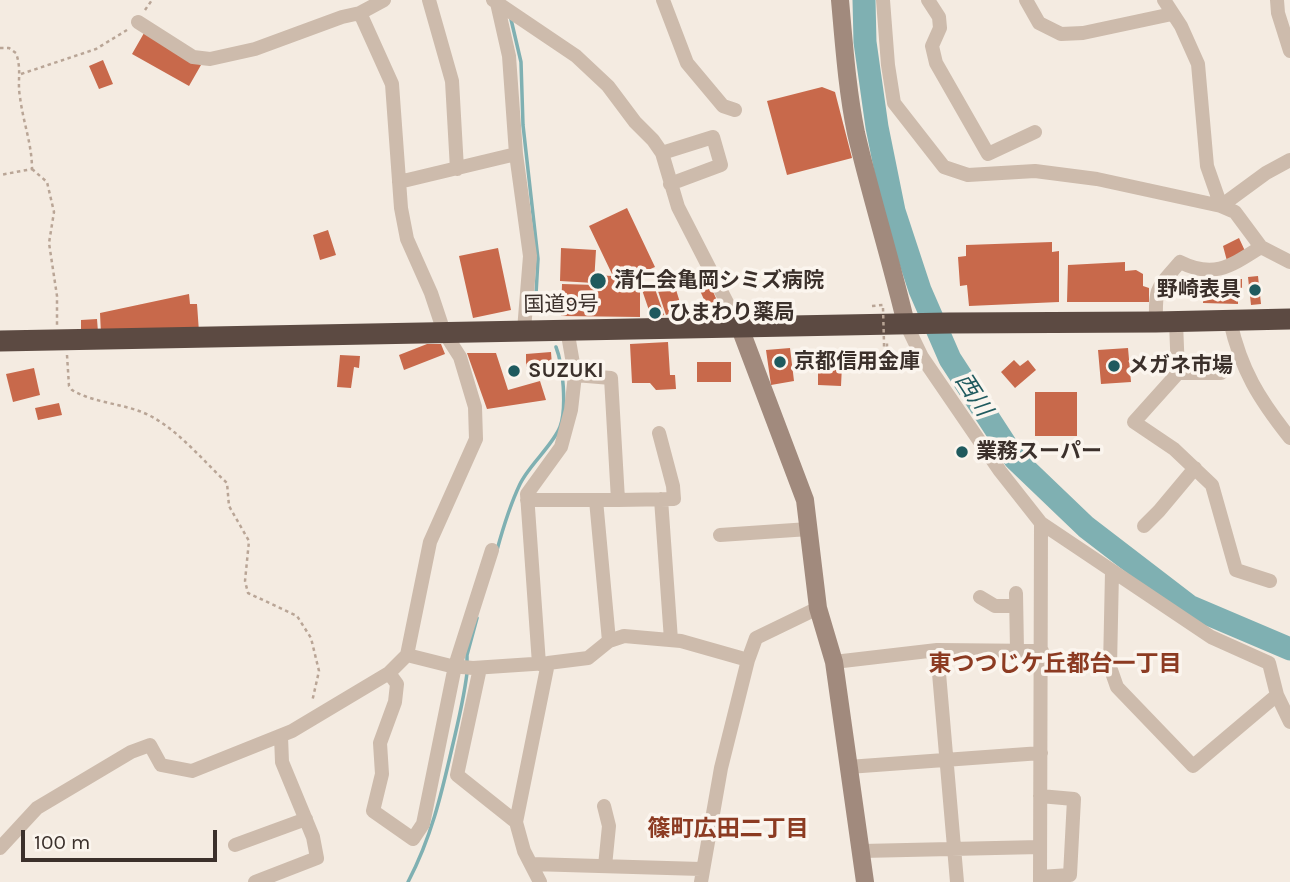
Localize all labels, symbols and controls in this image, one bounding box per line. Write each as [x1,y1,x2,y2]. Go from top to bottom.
place label: 清仁会亀岡シミズ病院 [614,268,824,294]
marker: 清仁会亀岡シミズ病院 [588,271,608,291]
place label: 野崎表具 [1157,277,1241,303]
marker: 野崎表具 [1247,282,1263,298]
street label: 国道9号 [523,292,599,318]
place label: ひまわり薬局 [669,300,795,326]
marker: ひまわり薬局 [647,305,663,321]
place label: 京都信用金庫 [794,349,920,375]
place label: メガネ市場 [1128,353,1233,379]
marker: 京都信用金庫 [772,354,788,370]
place label: SUZUKI [528,358,604,384]
marker: メガネ市場 [1106,358,1122,374]
marker: SUZUKI [506,363,522,379]
water label: 西川 [949,368,997,422]
place label: 業務スーパー [976,439,1102,465]
marker: 業務スーパー [954,444,970,460]
district label: 東つつじケ丘都台一丁目 [929,650,1181,678]
district label: 篠町広田二丁目 [648,815,808,843]
scale bar [24,816,220,860]
text: 100 m [34,830,91,854]

